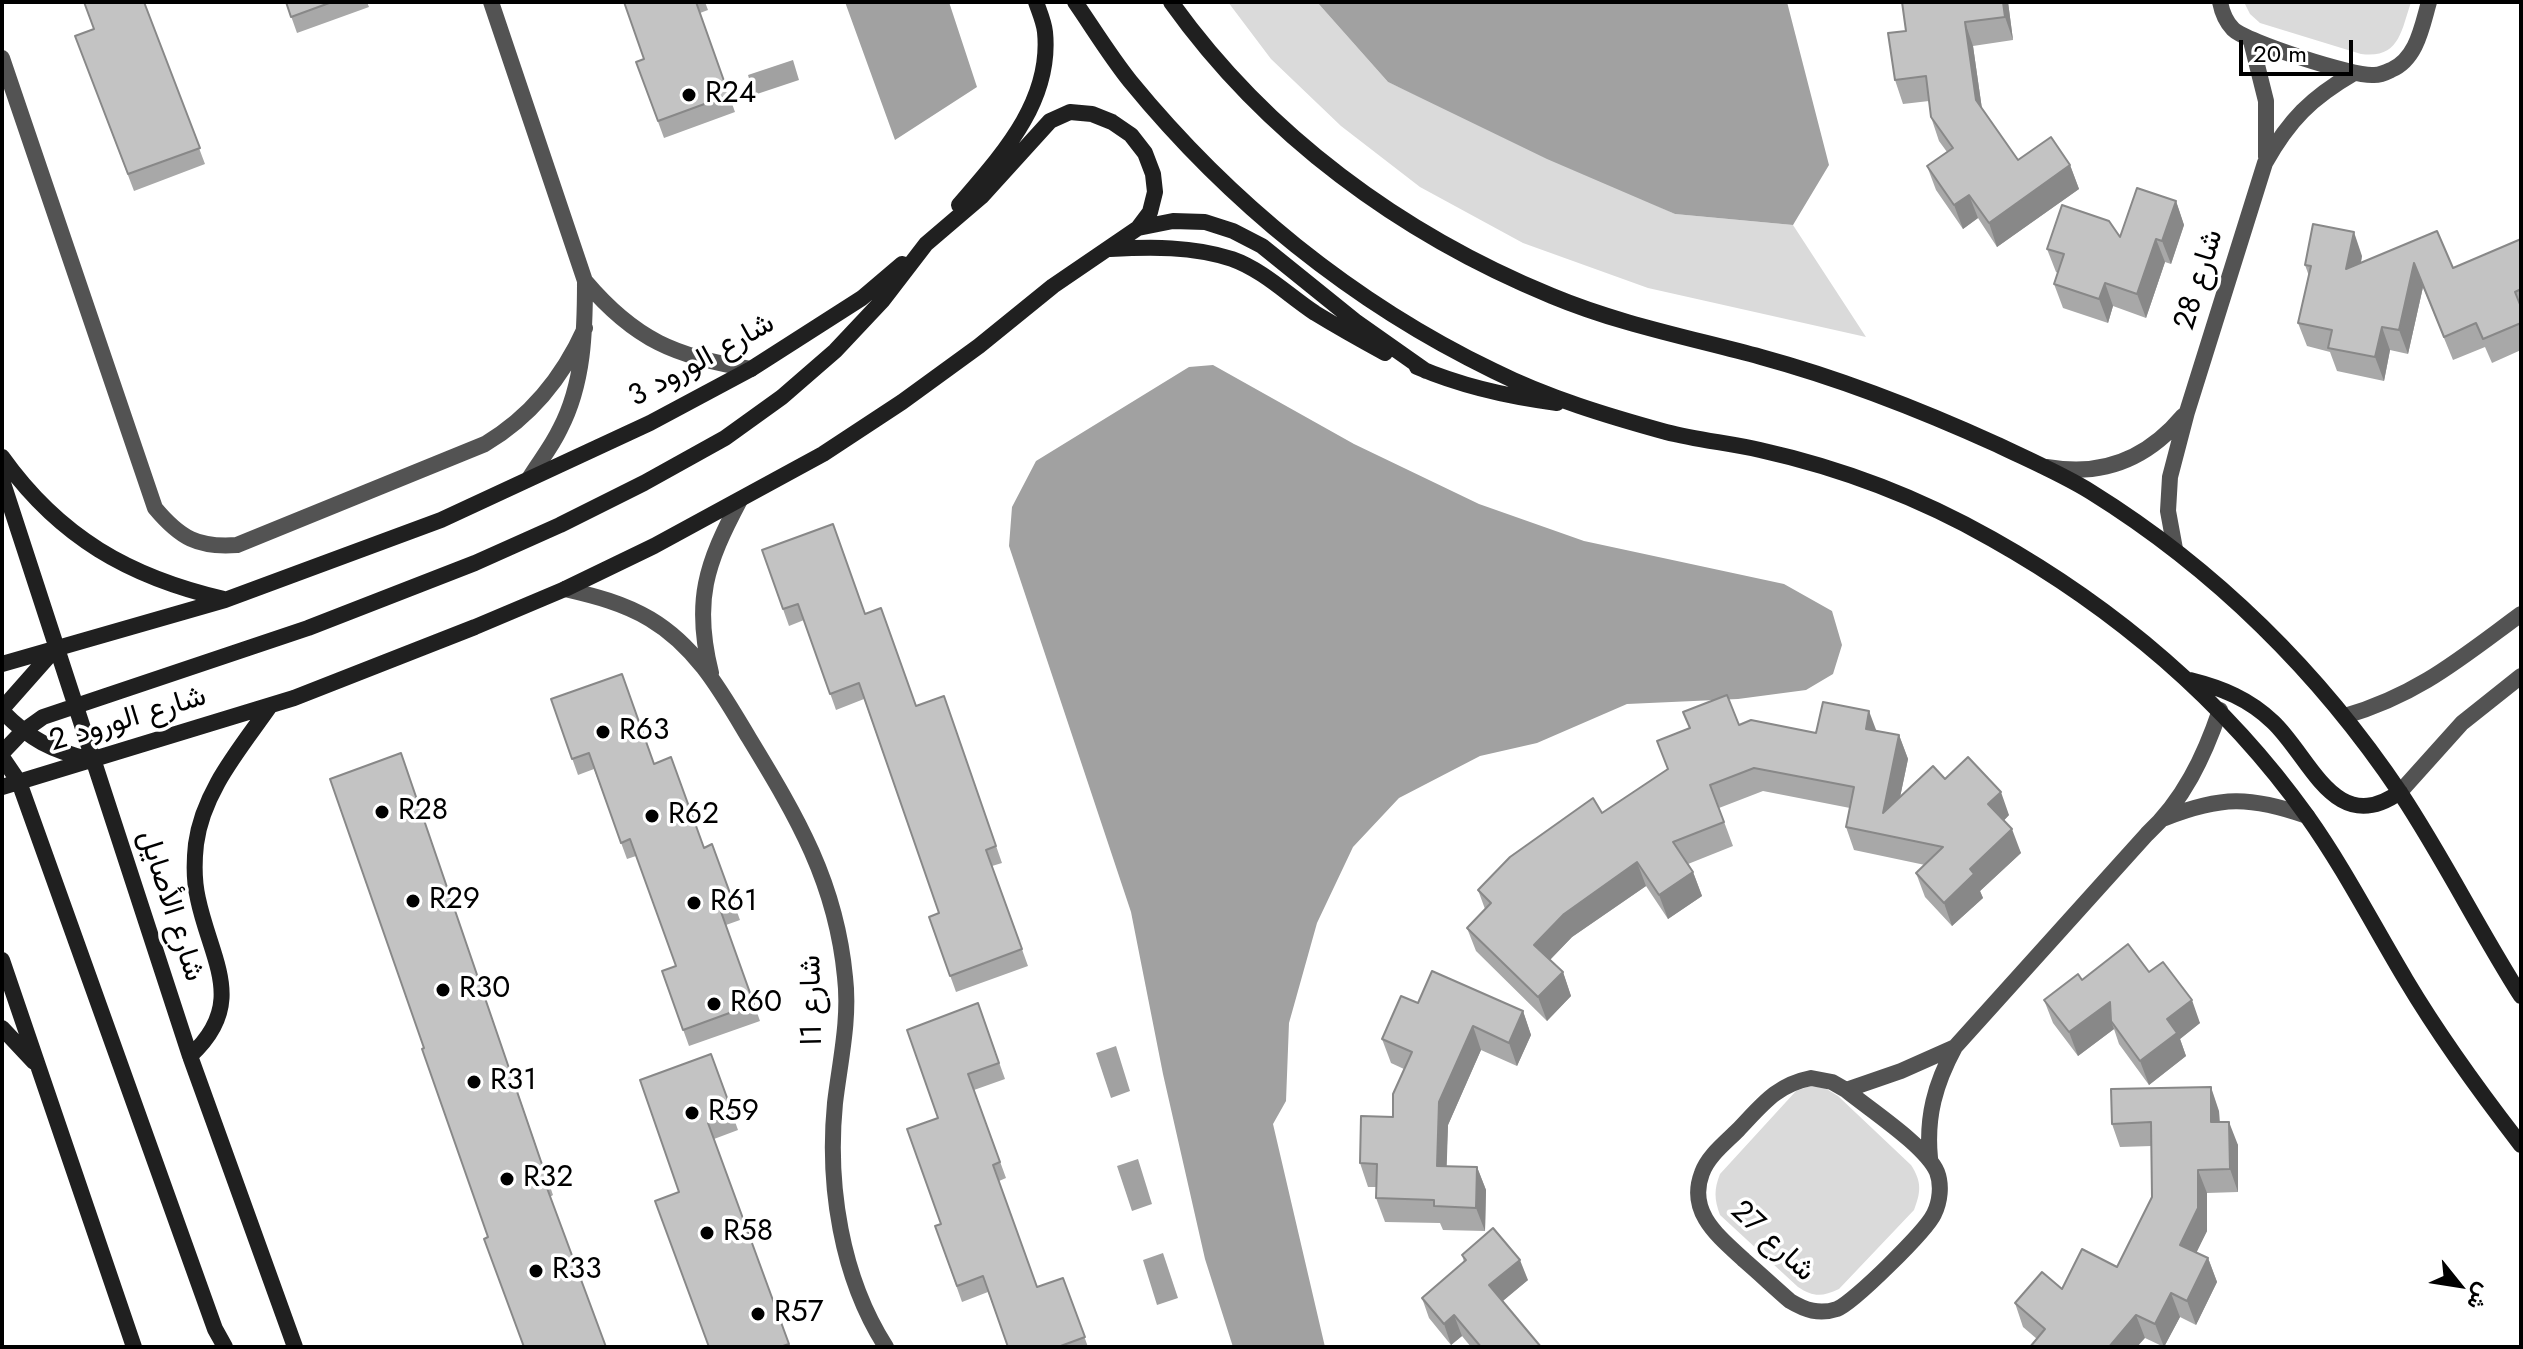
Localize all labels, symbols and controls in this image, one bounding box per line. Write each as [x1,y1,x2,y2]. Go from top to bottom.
scale bar [2243,24,2357,74]
text: 20 m [2253,36,2307,71]
place label: R24 [705,77,756,113]
marker: R24 [680,86,698,104]
street label: شارع 28 [2168,226,2232,334]
street label: شارع الورود 3 [623,306,781,416]
street label: شارع الورود 2 [45,679,211,761]
place label: R63 [619,714,669,750]
marker: R63 [594,723,612,741]
place label: R28 [398,794,448,830]
place label: R62 [668,798,719,834]
marker: R28 [373,803,391,821]
marker: R62 [643,807,661,825]
street label: شارع الأصايل [129,826,211,986]
place label: R29 [429,883,480,919]
place label: R61 [710,885,758,921]
marker: R29 [404,892,422,910]
marker: R61 [685,894,703,912]
street label: I1 شارع [794,955,832,1045]
place label: R30 [459,972,510,1008]
marker: R30 [434,981,452,999]
place label: R60 [730,986,782,1022]
marker: R60 [705,995,723,1013]
place label: R31 [490,1064,537,1100]
marker: R31 [465,1073,483,1091]
place label: R59 [708,1095,759,1131]
marker: R59 [683,1104,701,1122]
place label: R32 [523,1161,573,1197]
marker: R32 [498,1170,516,1188]
street label: شارع 27 [1722,1194,1822,1290]
place label: R58 [723,1215,773,1251]
marker: R58 [698,1224,716,1242]
north arrow [2419,1245,2499,1325]
place label: R33 [552,1253,602,1289]
marker: R33 [527,1262,545,1280]
text: ش [2459,1278,2500,1316]
place label: R57 [774,1296,823,1332]
marker: R57 [749,1305,767,1323]

